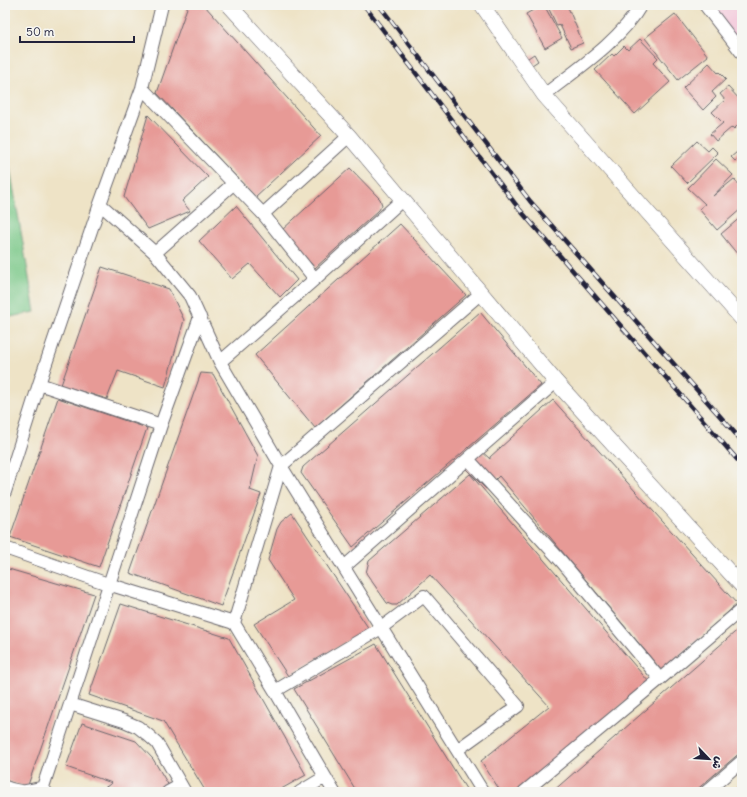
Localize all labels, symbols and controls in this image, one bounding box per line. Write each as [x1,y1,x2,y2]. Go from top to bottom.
scale bar [20,18,134,44]
text: 50 m [26,24,55,39]
north arrow [689,739,729,779]
text: ش [709,755,727,772]

